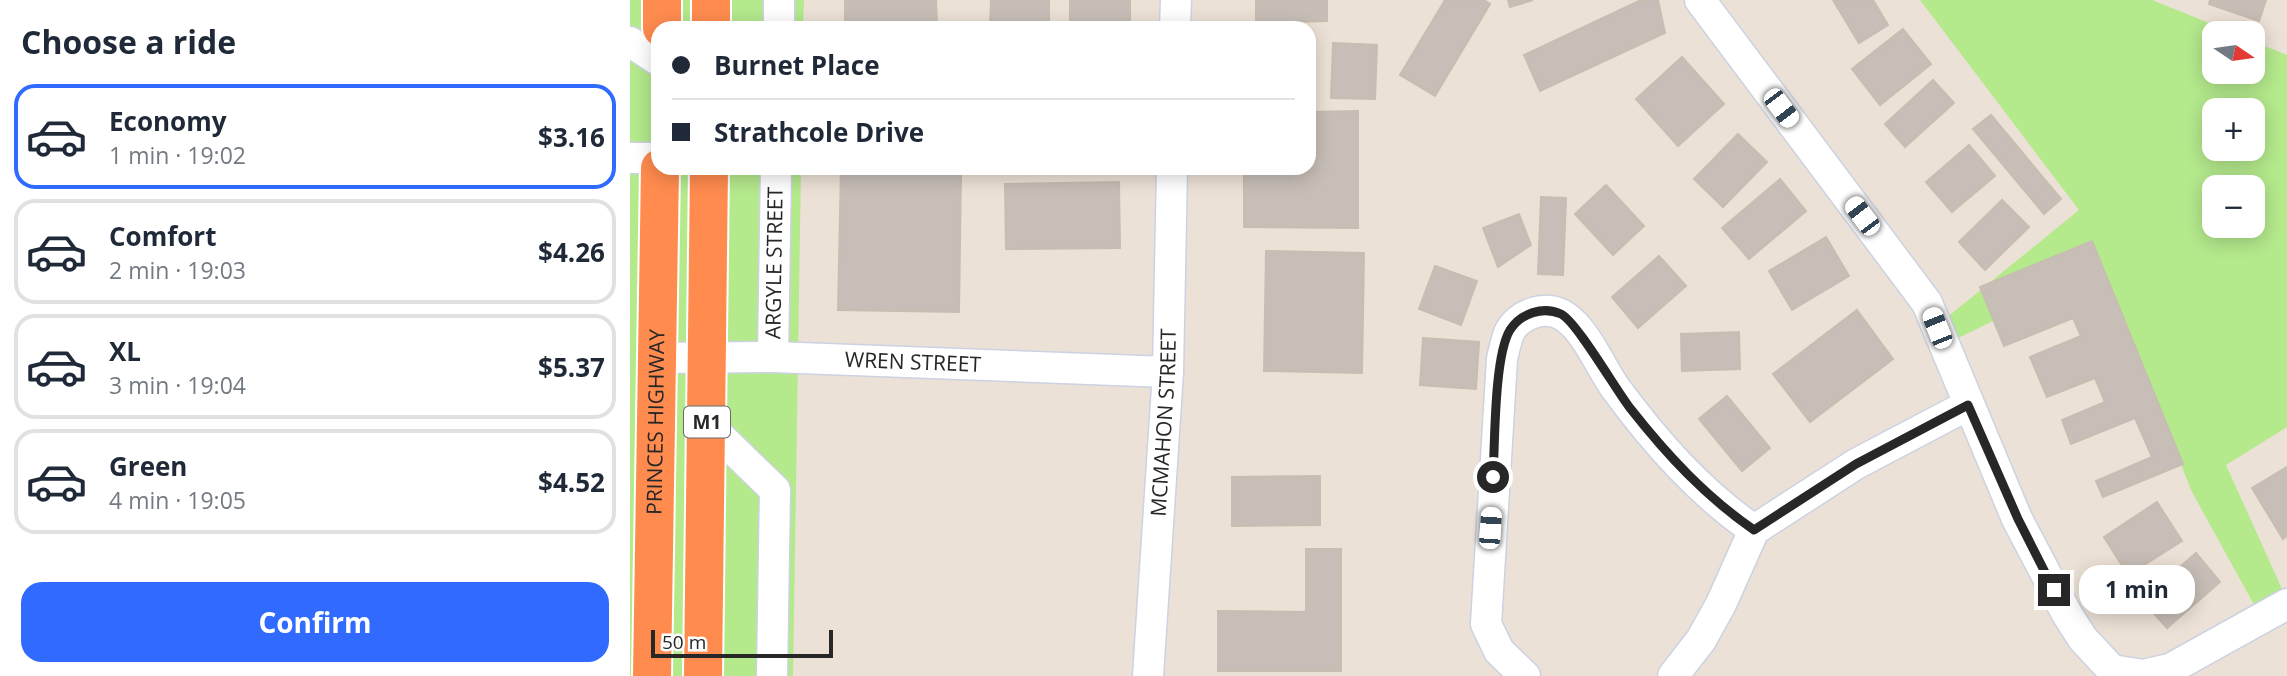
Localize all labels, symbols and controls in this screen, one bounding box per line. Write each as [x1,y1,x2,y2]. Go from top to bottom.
text: Choose a ride [21,20,236,63]
north arrow [2202,21,2264,84]
map controls [2202,21,2265,238]
text: Burnet Place [714,47,880,83]
car [1760,85,1803,131]
button: + [2202,98,2265,161]
text: Economy [109,103,227,139]
icon: car [25,105,88,168]
text: Strathcole Drive [714,114,924,150]
text: $3.16 [538,119,605,155]
text: 1 min · 19:02 [109,139,246,171]
button: − [2202,175,2265,238]
street label: ARGYLE STREET [758,186,789,339]
car [1841,193,1884,239]
text: Comfort [109,218,216,254]
icon: car [25,220,88,283]
text: $4.26 [538,234,605,270]
text: 2 min · 19:03 [109,254,246,286]
car [1920,305,1955,351]
street label: MCMAHON STREET [1144,328,1182,517]
street label: PRINCES HIGHWAY [640,329,670,515]
text: XL [109,333,141,369]
icon: car [25,335,88,398]
street label: WREN STREET [844,345,982,378]
text: $5.37 [538,349,605,385]
text: 3 min · 19:04 [109,369,246,401]
road number: M1 [684,406,730,438]
text: Green [109,448,187,484]
icon: car [25,450,88,513]
route start [1477,461,1509,493]
text: $4.52 [538,464,605,500]
text: 4 min · 19:05 [109,484,246,516]
car [1479,506,1502,550]
callout: 1 min [2078,566,2194,614]
text: 1 min [2105,573,2169,605]
route end [2038,574,2070,606]
button: Confirm [21,582,609,662]
scale bar [651,627,833,659]
text: 50 m [662,629,706,655]

